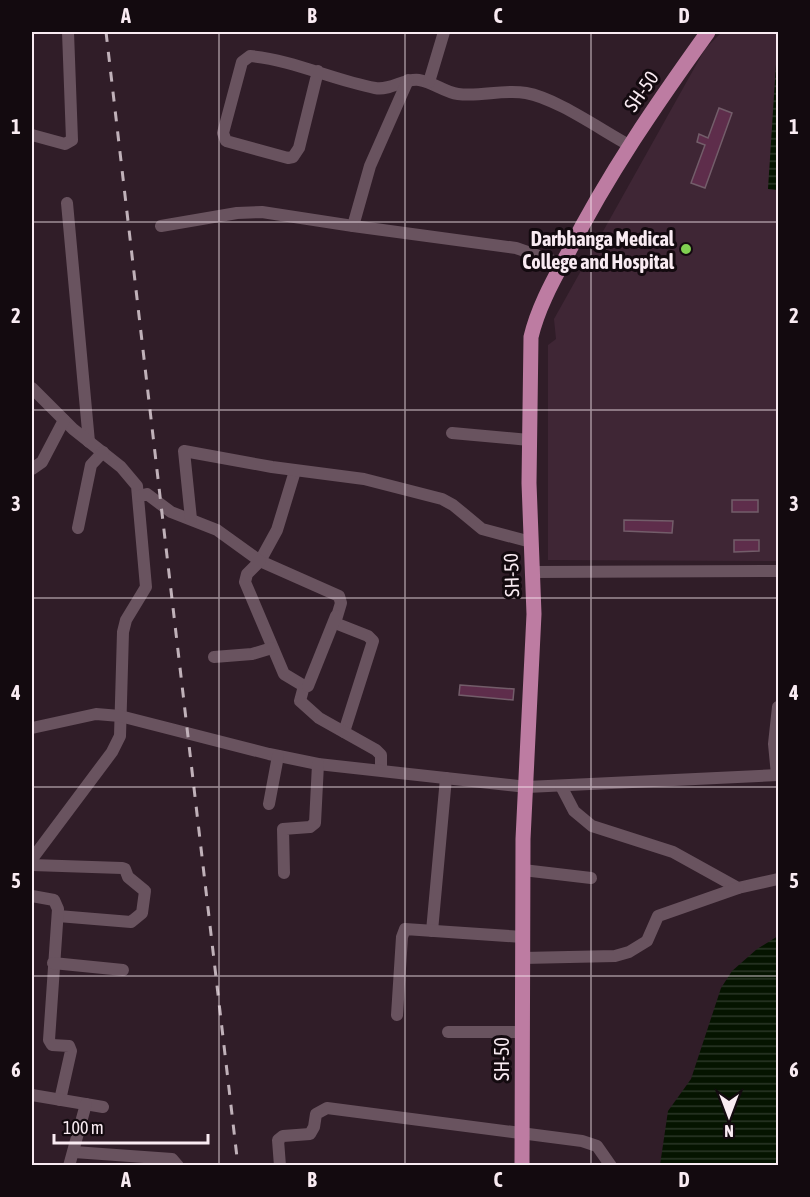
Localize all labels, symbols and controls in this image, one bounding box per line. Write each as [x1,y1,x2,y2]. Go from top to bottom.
text: A [120,4,131,27]
text: B [307,4,317,27]
text: C [494,4,503,27]
text: D [678,4,690,27]
street label: SH-50 [619,66,663,116]
text: 1 [11,115,21,138]
text: 1 [789,115,799,138]
place label: Darbhanga Medical College and Hospital [522,227,675,273]
marker: Darbhanga Medical College and Hospital [679,242,693,256]
text: 2 [11,304,21,327]
text: 2 [789,304,799,327]
text: 3 [11,492,21,515]
text: 3 [789,492,799,515]
street label: SH-50 [499,553,523,597]
text: 4 [10,681,21,704]
text: 4 [788,681,799,704]
text: 5 [11,869,21,892]
text: 5 [789,869,799,892]
street label: SH-50 [490,1037,513,1081]
text: 6 [11,1058,21,1081]
text: 6 [789,1058,799,1081]
north arrow [699,1086,759,1146]
scale bar [54,1107,208,1145]
text: 100 m [63,1117,104,1138]
text: N [724,1122,734,1140]
text: A [120,1168,131,1191]
text: B [307,1168,317,1191]
text: C [494,1168,503,1191]
text: D [678,1168,690,1191]

